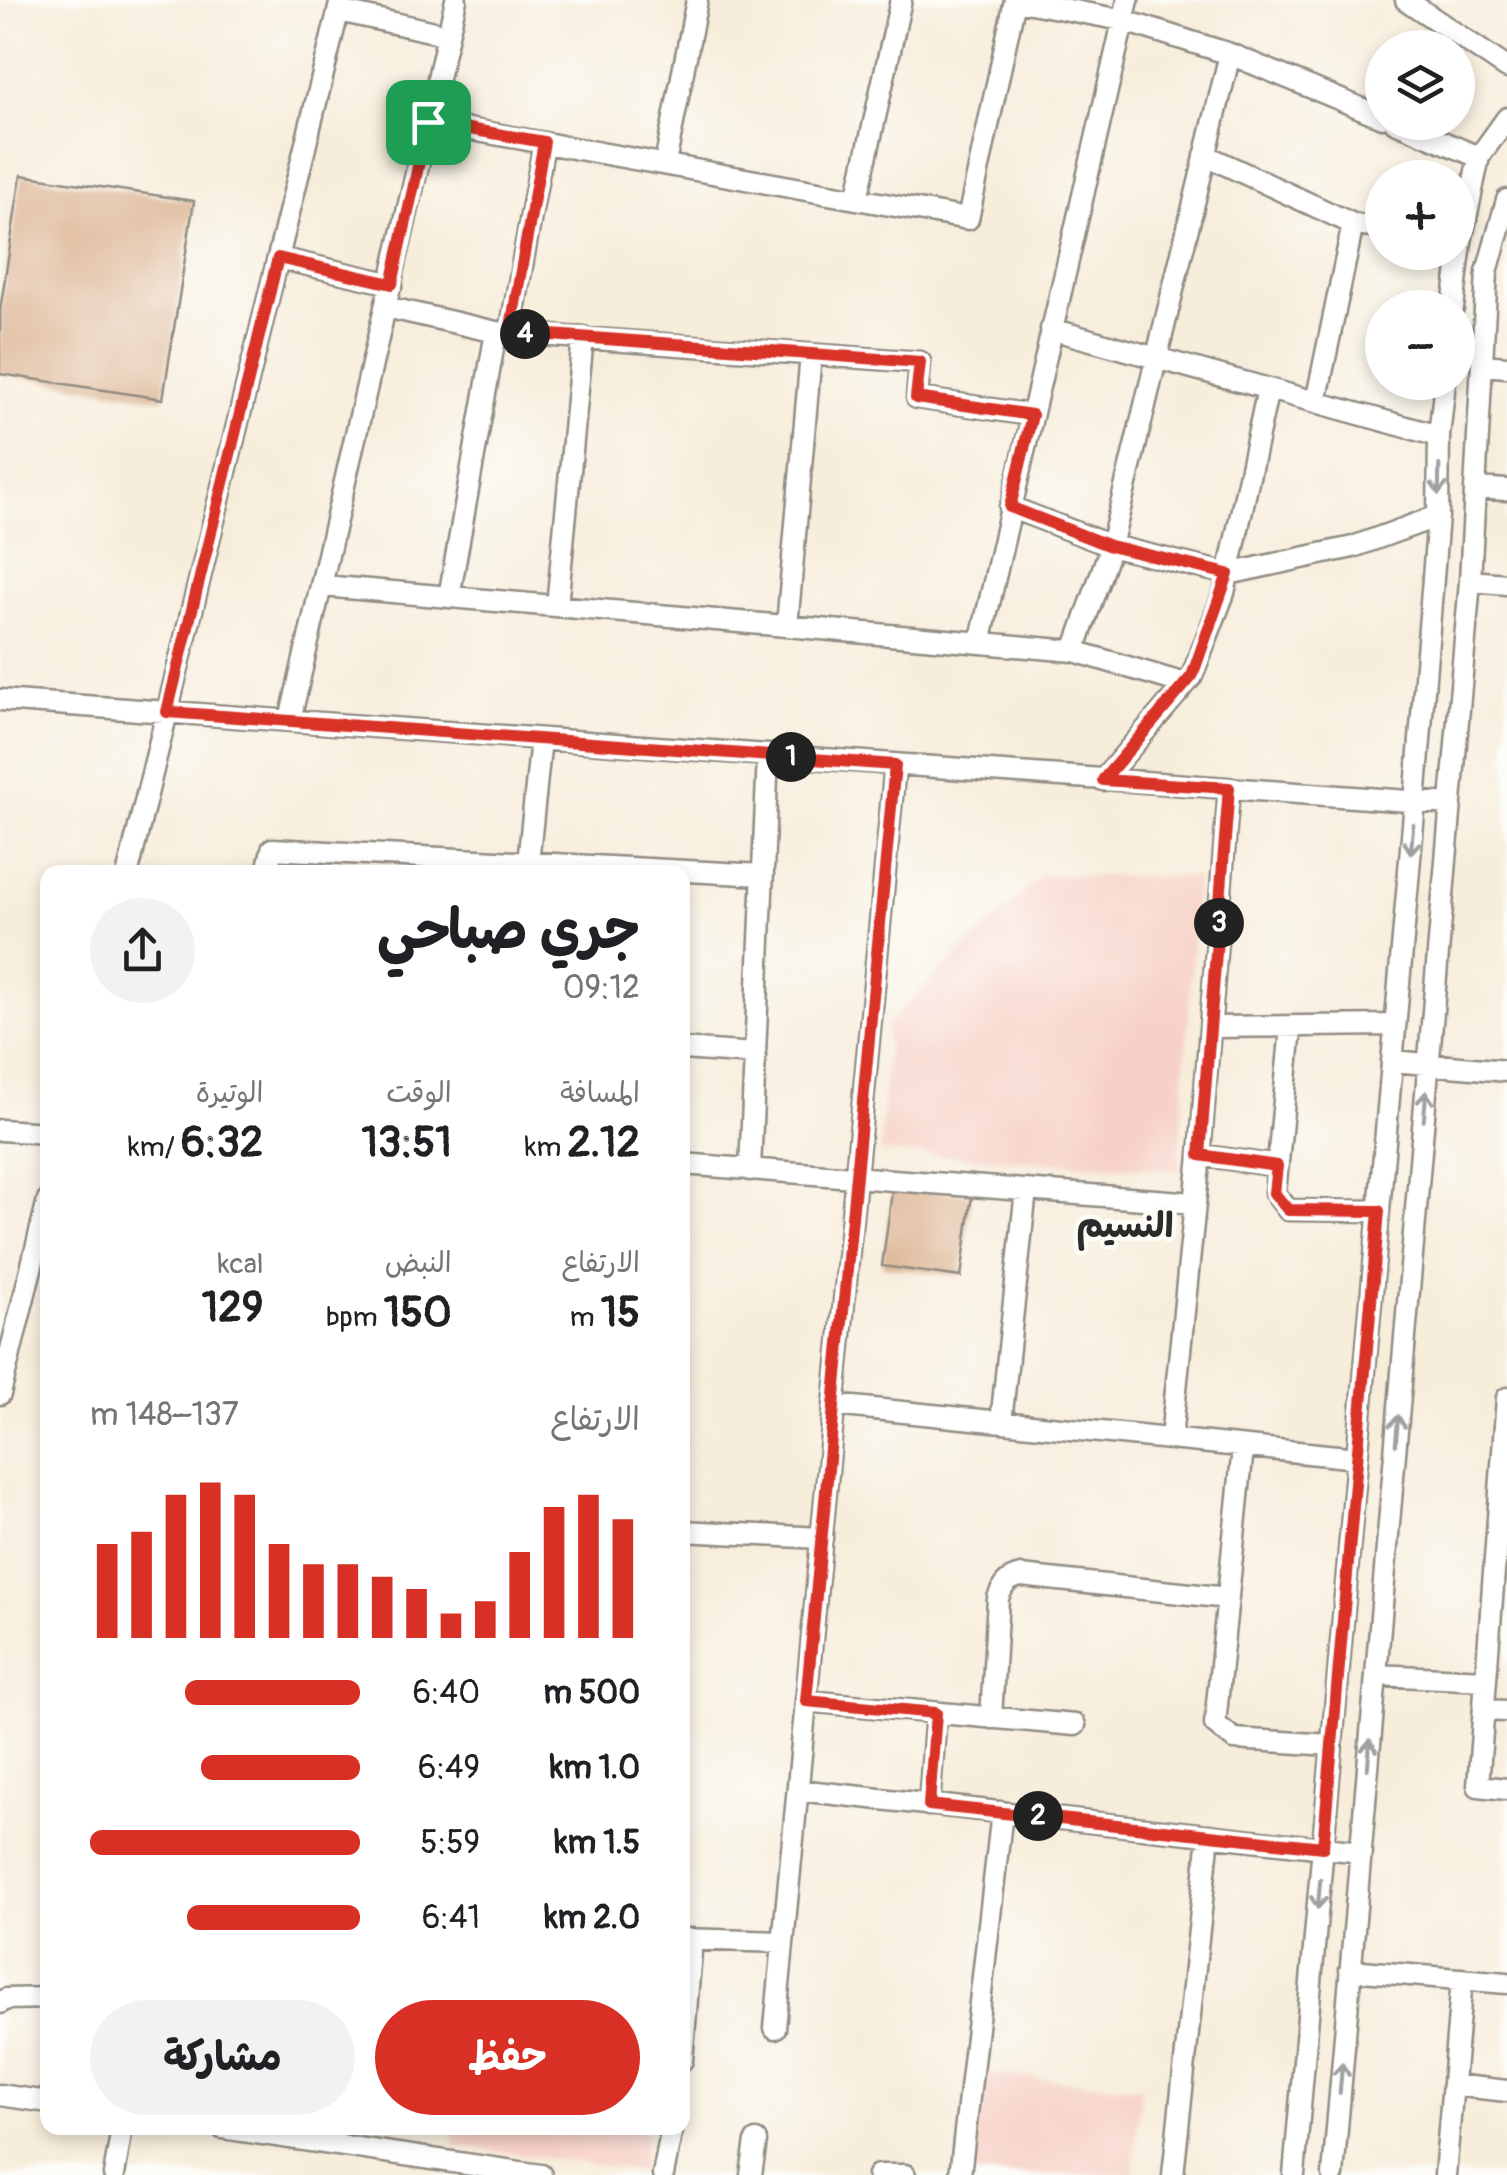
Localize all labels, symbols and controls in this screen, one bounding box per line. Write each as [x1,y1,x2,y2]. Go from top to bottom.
map controls [1365,30,1475,400]
button: layers [1365,30,1475,140]
pin [386,80,471,165]
icon: arrive [401,95,456,150]
button: + [1365,160,1475,270]
button: − [1365,290,1475,400]
pin: 4 [500,309,550,359]
text: 4 [517,316,533,351]
one-way arrow [1430,462,1448,495]
pin: 1 [766,732,816,782]
text: 1 [786,739,796,774]
one-way arrow [1402,822,1421,854]
text: جري صباحي [377,896,640,965]
button: share [90,898,195,1003]
pin: 3 [1194,898,1244,948]
text: 3 [1211,905,1227,940]
text: 09:12 [563,968,640,1008]
text: الوتيرة [196,1076,263,1111]
text: الوقت [386,1076,452,1111]
text: المسافة [560,1076,640,1111]
one-way arrow [1415,1091,1434,1123]
text: 6:32 [181,1117,263,1169]
text: 13:51 [361,1117,452,1169]
text: 2.12 [567,1117,640,1169]
text: /km [128,1130,181,1165]
text: km [525,1130,567,1165]
district label: النسيم [1077,1204,1173,1251]
text: النبض [385,1246,452,1281]
text: الارتفاع [561,1246,640,1281]
text: kcal [218,1247,263,1282]
text: 129 [202,1282,263,1334]
text: 150 [384,1287,452,1339]
text: 15 [601,1287,640,1339]
text: bpm [326,1300,384,1335]
text: m [570,1300,601,1335]
text: 137–148 m [90,1395,239,1435]
text: الارتفاع [550,1400,640,1440]
one-way arrow [1387,1415,1406,1447]
text: 6:40 [412,1673,480,1713]
text: 500 m [544,1673,640,1713]
one-way arrow [1360,1738,1379,1771]
text: 6:49 [418,1748,480,1788]
text: 1.0 km [550,1748,640,1788]
pin: 2 [1013,1791,1063,1841]
text: 2 [1030,1798,1046,1833]
text: 5:59 [420,1823,480,1863]
text: 1.5 km [554,1823,640,1863]
one-way arrow [1309,1878,1328,1910]
text: 6:41 [422,1898,480,1938]
text: 2.0 km [545,1898,640,1938]
button: مشاركة [90,2000,355,2115]
button: حفظ [375,2000,640,2115]
one-way arrow [1332,2062,1351,2094]

